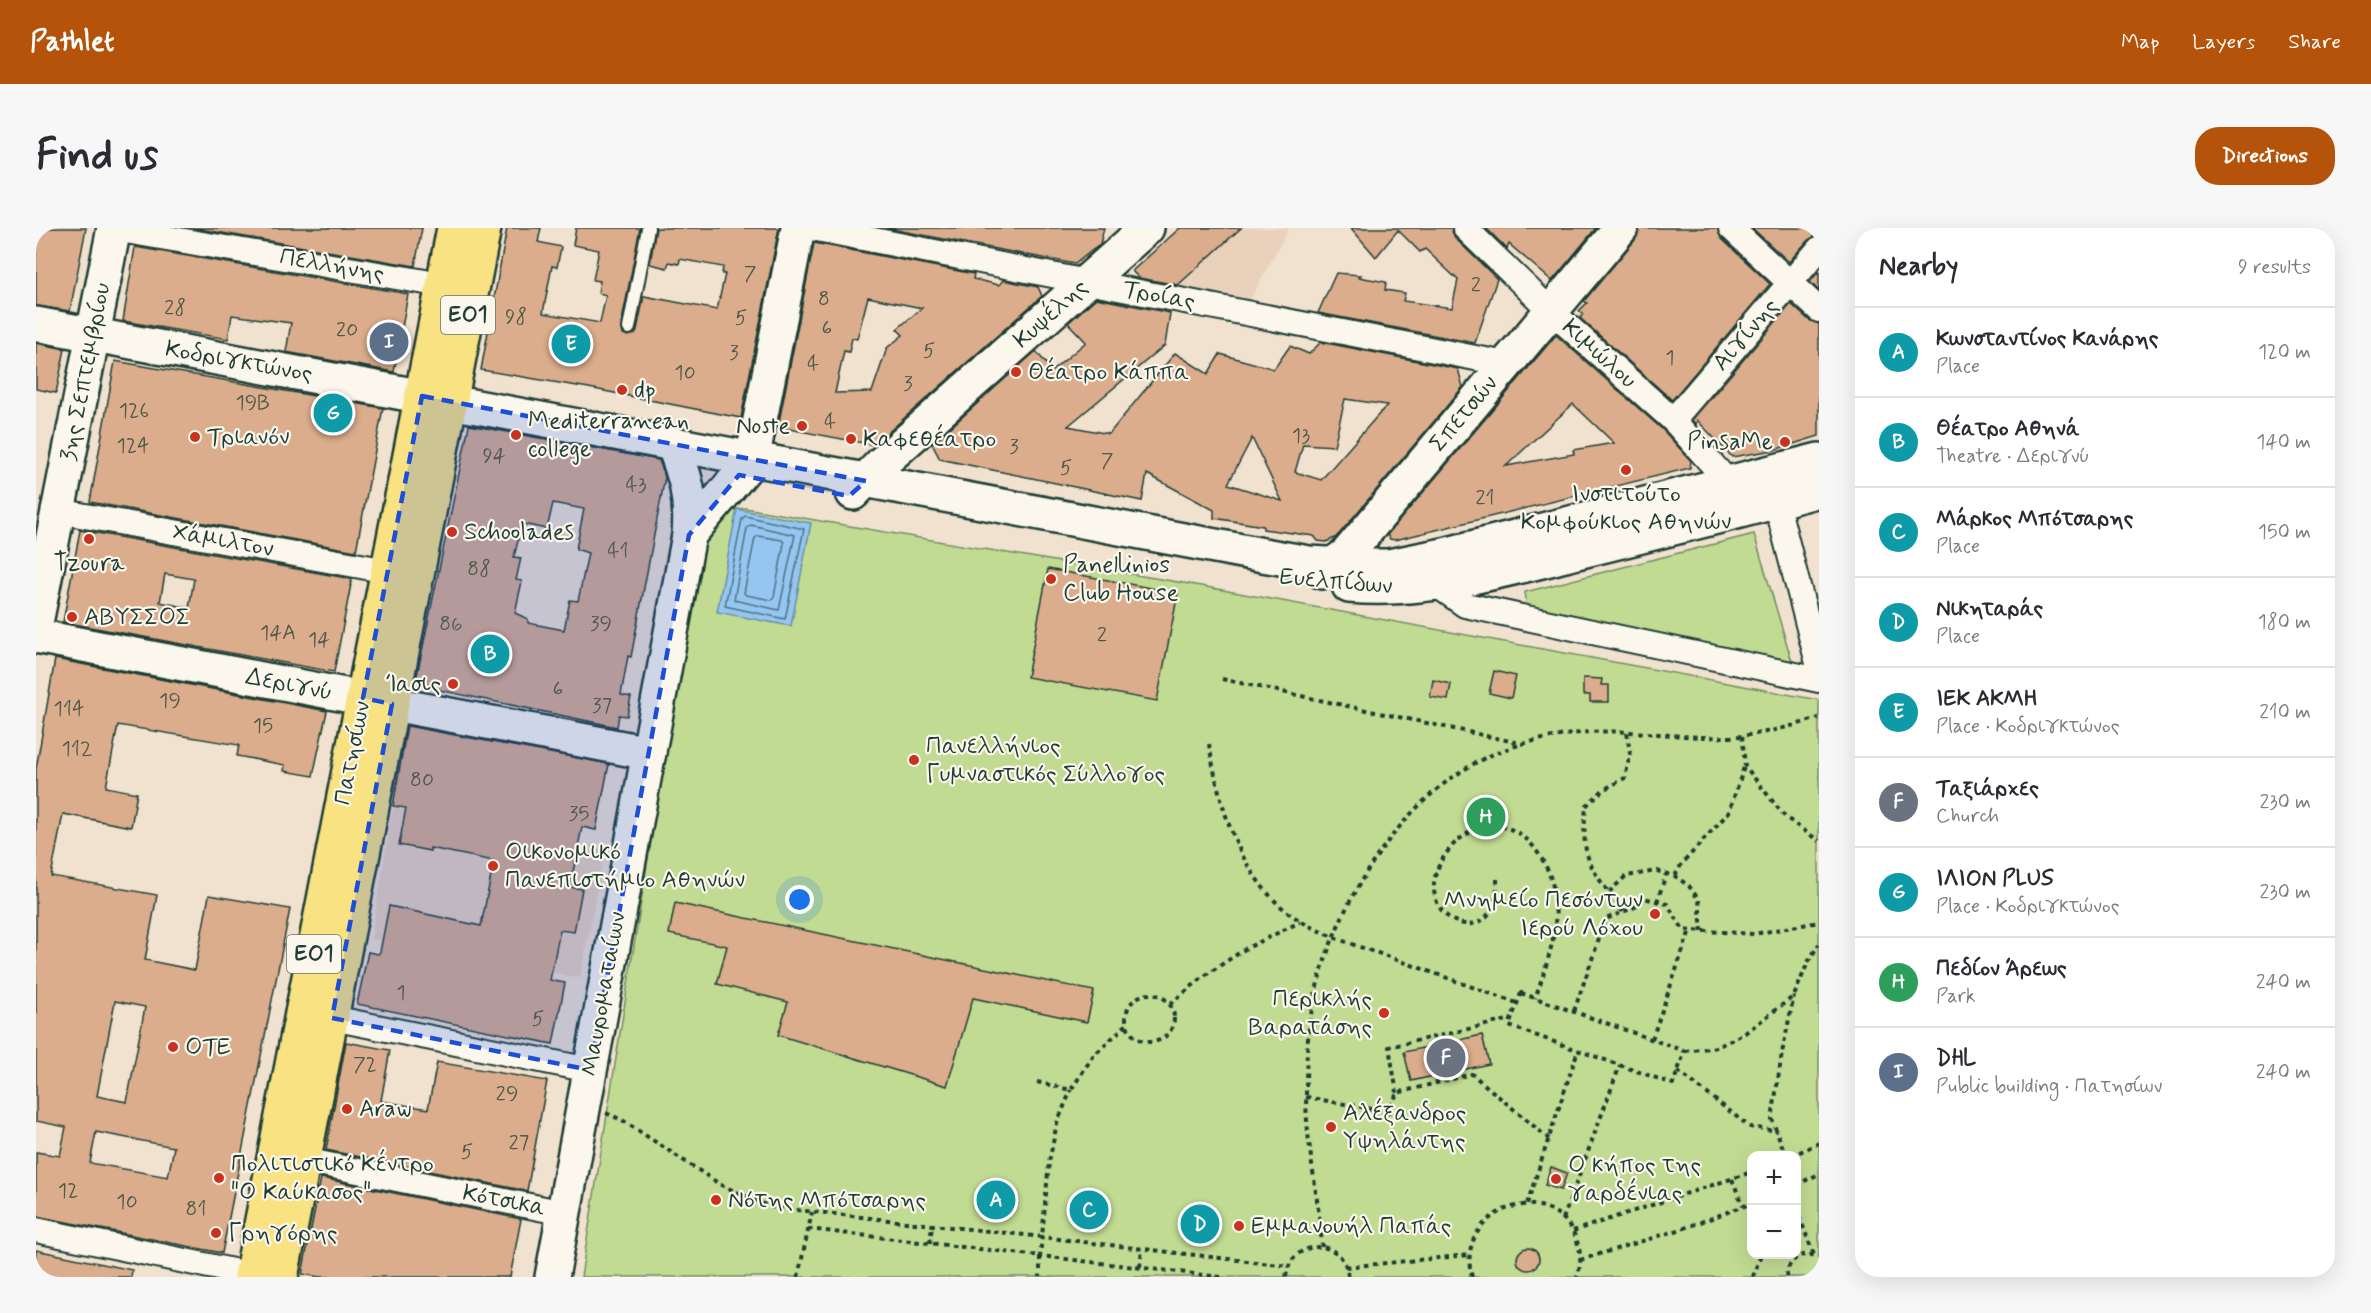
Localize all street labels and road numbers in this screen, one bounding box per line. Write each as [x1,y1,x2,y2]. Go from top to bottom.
street label: Πελλήνης [277,242,387,290]
street label: Κυψέλης [1006,272,1095,356]
street label: Τροίας [1120,274,1198,318]
street label: 3ης Σεπτεμβρίου [53,280,119,464]
street label: Αιγίνης [1706,292,1786,378]
road number: ΕΟ1 [441,296,495,334]
street label: Κιμώλου [1555,312,1643,396]
street label: Κοδριγκτώνος [163,334,315,390]
street label: Σπετσών [1423,369,1505,459]
street label: Χάμιλτον [170,517,276,565]
street label: Ευελπίδων [1278,562,1394,602]
street label: Δεριγνύ [243,661,335,709]
street label: Πατησίων [328,698,378,808]
street label: Μαυροματαίων [574,909,634,1079]
road number: ΕΟ1 [287,935,341,973]
street label: Κότσικα [460,1178,548,1224]

